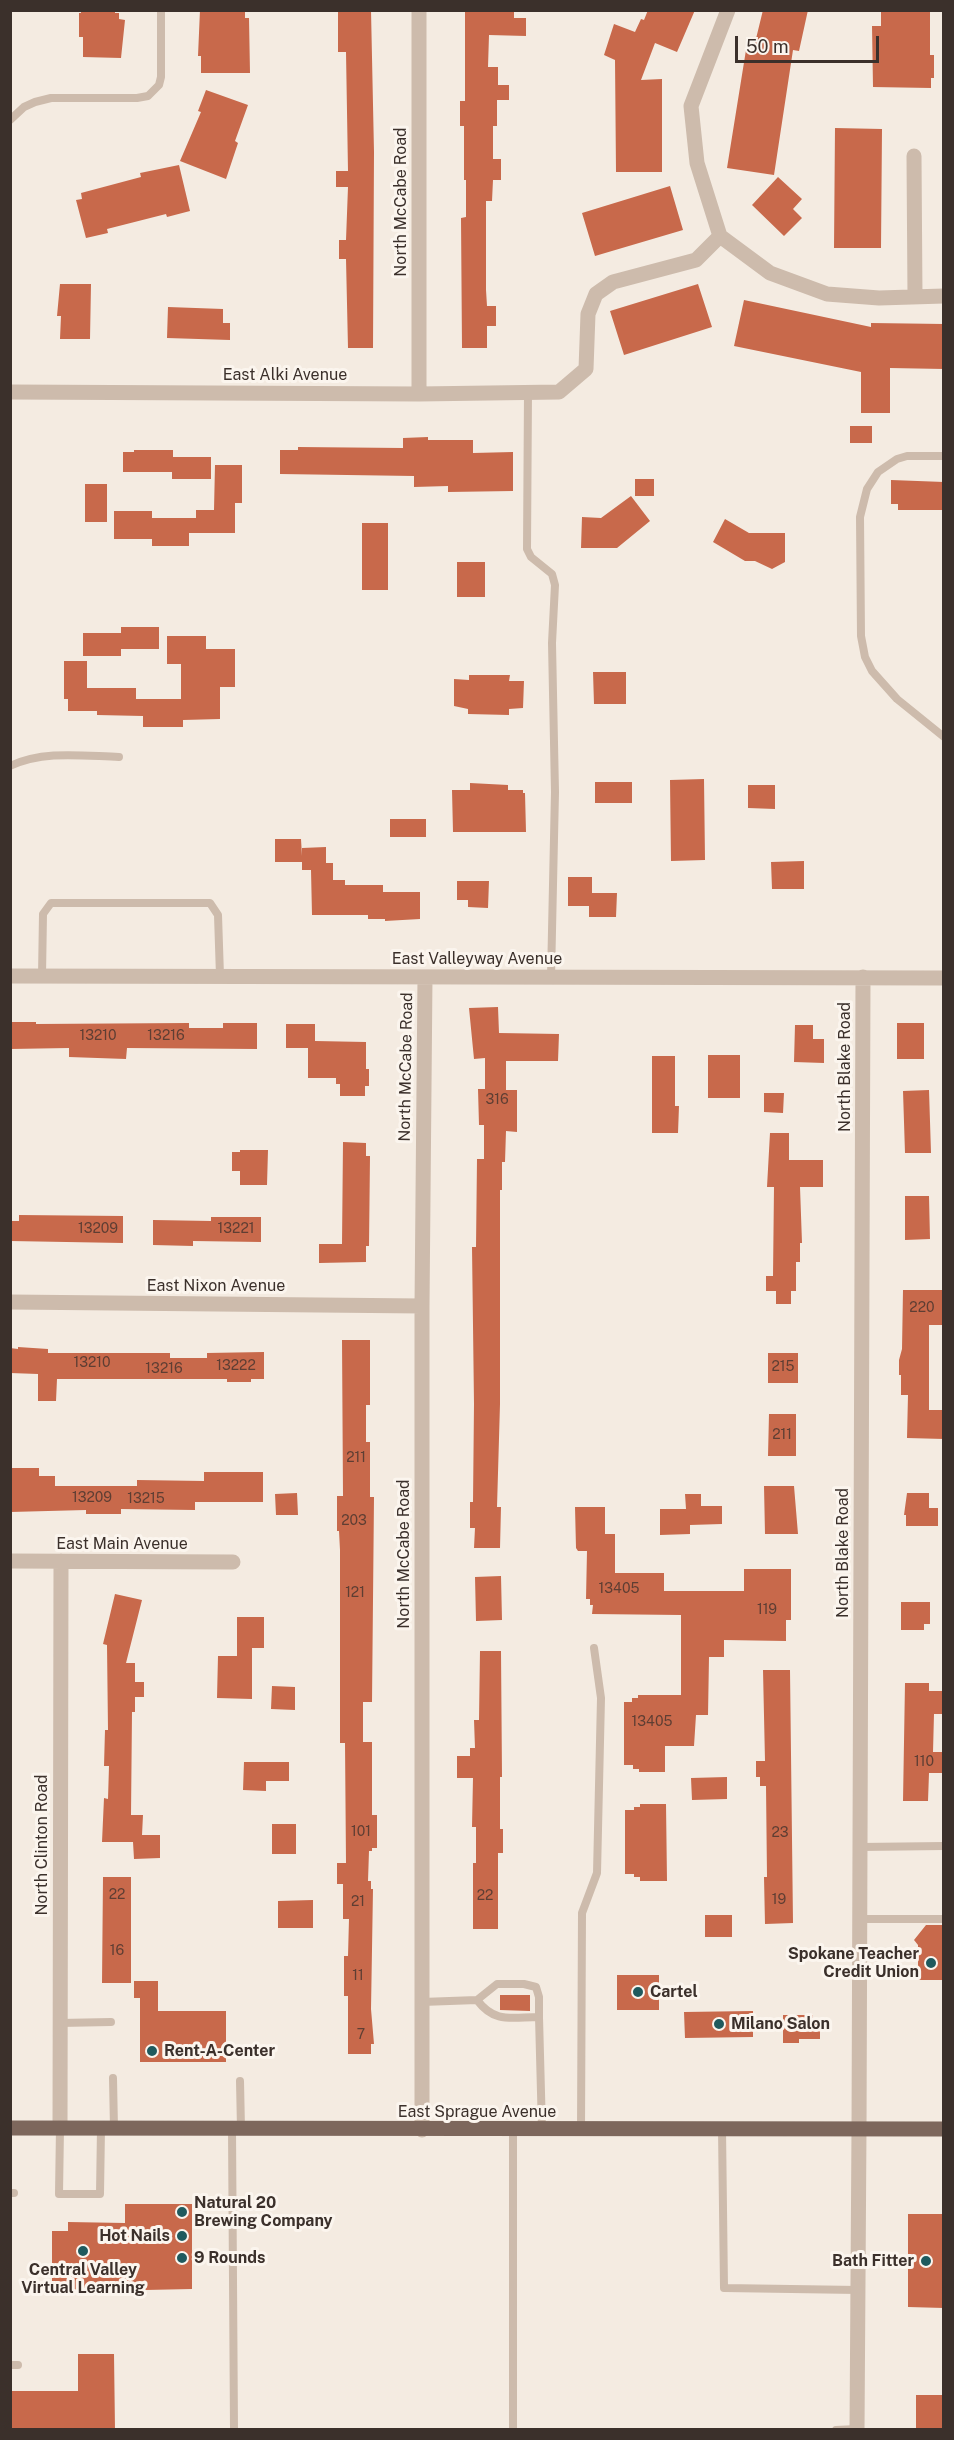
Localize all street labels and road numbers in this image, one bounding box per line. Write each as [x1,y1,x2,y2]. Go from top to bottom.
street label: North McCabe Road [391,127,411,277]
street label: East Alki Avenue [223,365,347,385]
street label: East Valleyway Avenue [392,949,562,969]
street label: North McCabe Road [395,992,417,1142]
street label: North Blake Road [835,1002,855,1132]
street label: East Nixon Avenue [147,1276,285,1296]
street label: North McCabe Road [394,1479,414,1629]
street label: North Blake Road [833,1488,853,1618]
street label: East Main Avenue [56,1534,188,1554]
street label: North Clinton Road [32,1774,52,1916]
street label: East Sprague Avenue [398,2102,556,2122]

